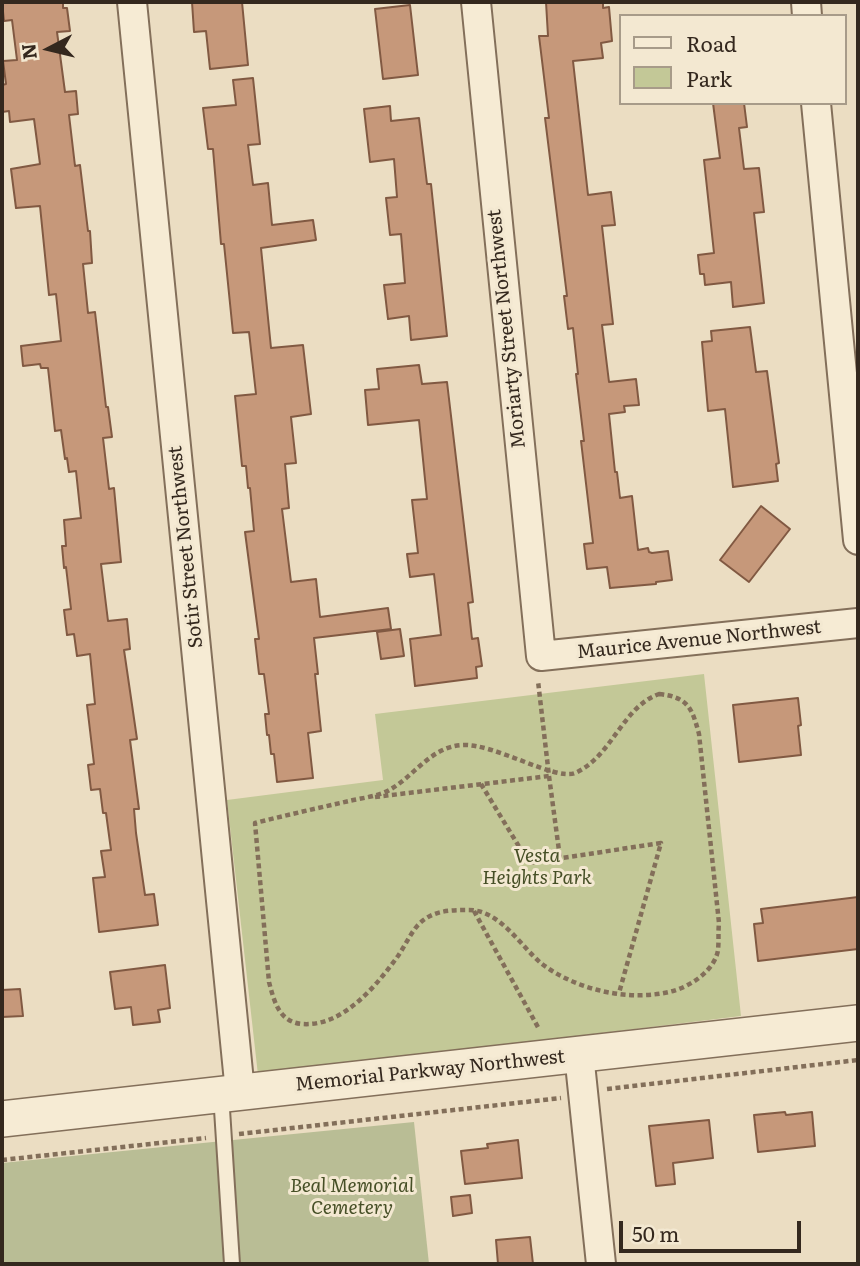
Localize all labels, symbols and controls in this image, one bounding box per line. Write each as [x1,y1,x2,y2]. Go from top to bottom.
north arrow [14,14,84,84]
legend [618,14,846,105]
text: Road [686,27,737,58]
text: N [13,42,43,61]
text: Park [686,62,732,93]
street label: Moriarty Street Northwest [483,208,531,450]
street label: Sotir Street Northwest [164,445,208,649]
street label: Maurice Avenue Northwest [576,616,822,664]
park label: Vesta Heights Park [482,845,592,889]
street label: Memorial Parkway Northwest [294,1046,566,1096]
park label: Beal Memorial Cemetery [290,1175,414,1219]
scale bar [622,1206,804,1250]
text: 50 m [632,1217,679,1248]

